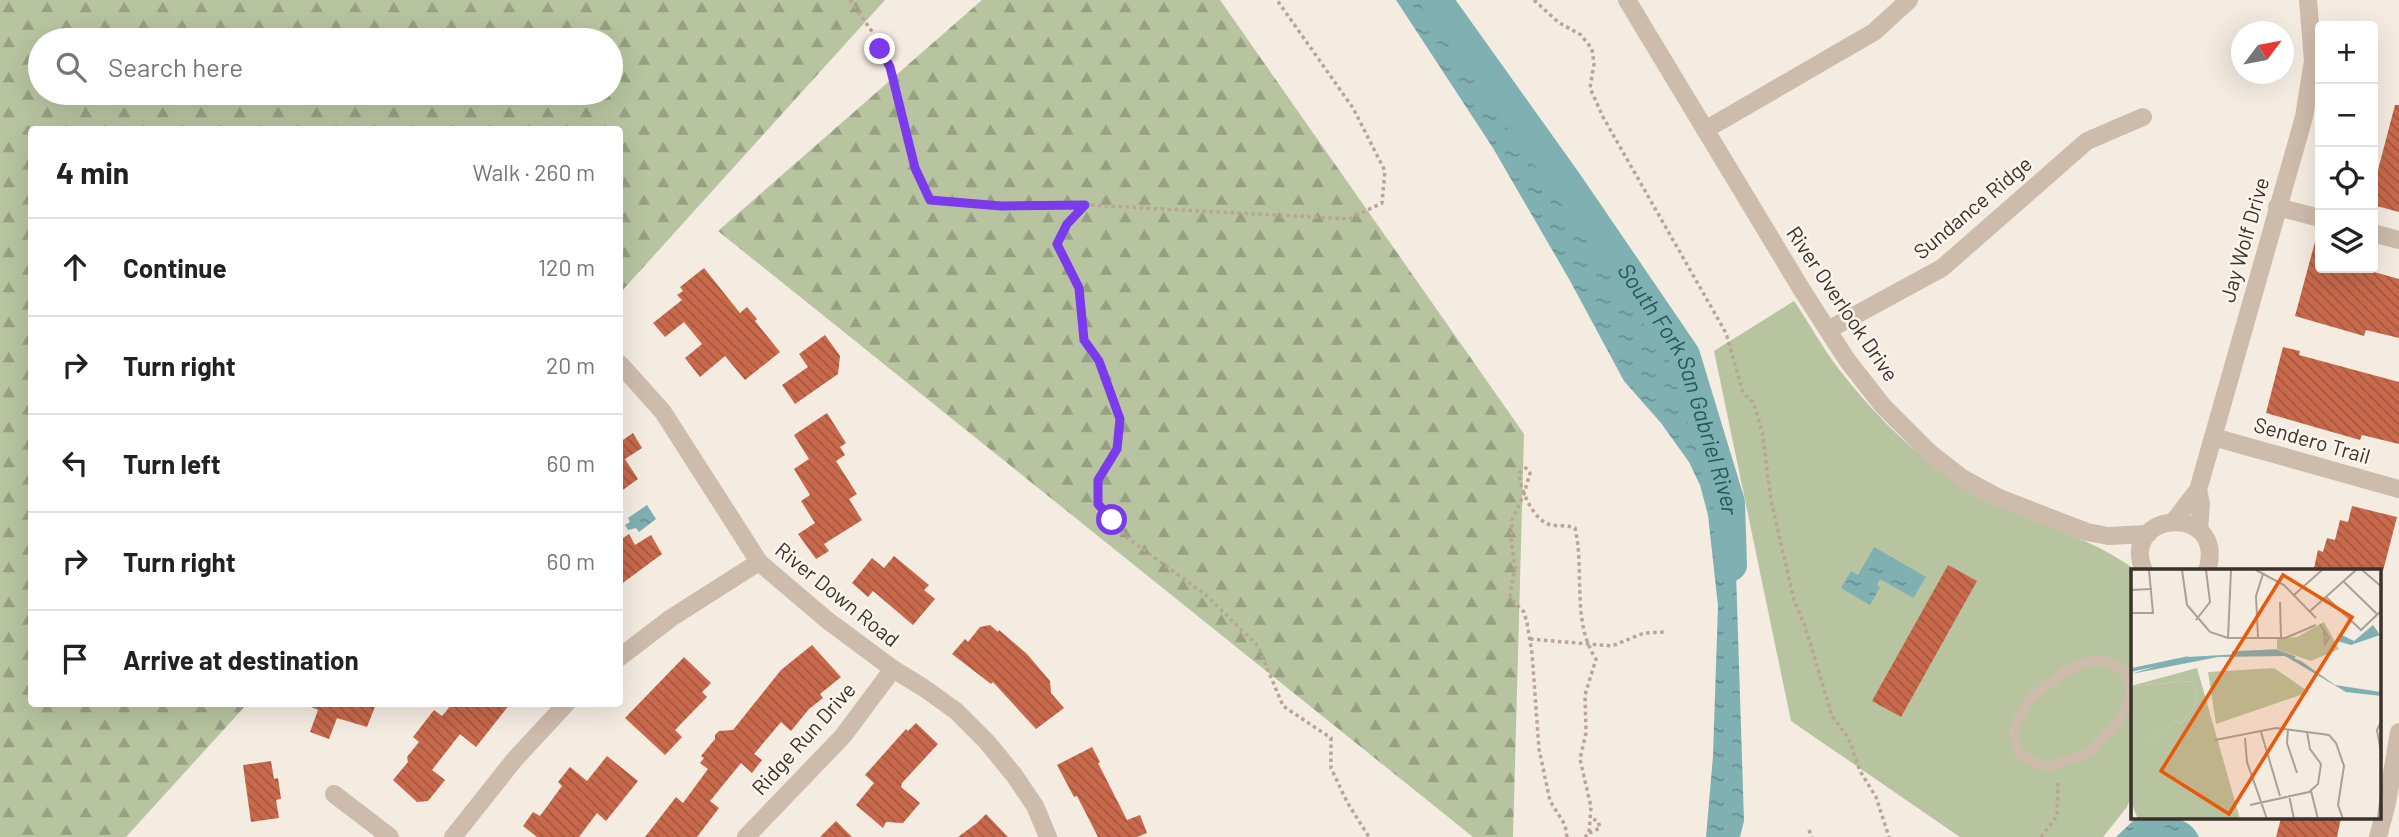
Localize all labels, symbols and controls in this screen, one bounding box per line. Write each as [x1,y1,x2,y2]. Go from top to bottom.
north arrow [2231,21,2294,84]
map controls [2315,21,2378,273]
button: + [2315,21,2378,84]
search box [28,28,623,105]
route end [864,33,895,64]
icon: search [52,48,90,86]
text: Search here [108,51,243,82]
button: − [2315,84,2378,147]
button: locate [2315,147,2378,210]
street label: Sundance Ridge [1908,150,2036,263]
text: 4 min [56,154,129,190]
text: Walk · 260 m [473,158,595,186]
street label: Jay Wolf Drive [2214,174,2273,305]
button: layers [2315,210,2378,273]
street label: River Overlook Drive [1782,221,1904,385]
icon: ahead [56,248,94,286]
text: Continue [123,252,227,283]
text: 120 m [538,253,595,281]
water label: South Fork San Gabriel River [1612,257,1744,516]
icon: right [56,346,94,384]
text: Turn right [123,350,236,381]
text: 20 m [546,351,595,379]
street label: Sendero Trail [2251,411,2373,468]
icon: left [56,444,94,482]
text: Turn left [123,448,221,479]
text: 60 m [547,449,595,477]
route start [1096,504,1127,535]
street label: River Down Road [771,536,905,651]
icon: right [56,542,94,580]
text: Turn right [123,546,236,577]
text: 60 m [547,547,595,575]
inset map [2131,569,2382,820]
icon: arrive [56,640,94,678]
text: Arrive at destination [123,644,359,675]
street label: Ridge Run Drive [746,677,860,799]

